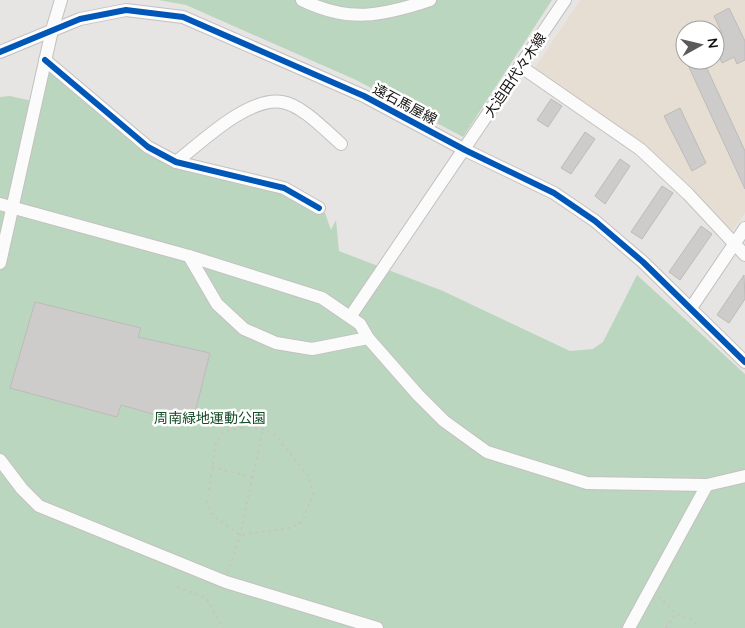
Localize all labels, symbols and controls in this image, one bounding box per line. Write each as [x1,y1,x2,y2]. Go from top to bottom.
north arrow [675,20,725,70]
street label: 大迫田代々木線 [480,29,550,121]
text: N [703,37,723,50]
street label: 遠石馬屋線 [370,80,440,128]
park label: 周南緑地運動公園 [154,409,266,427]

